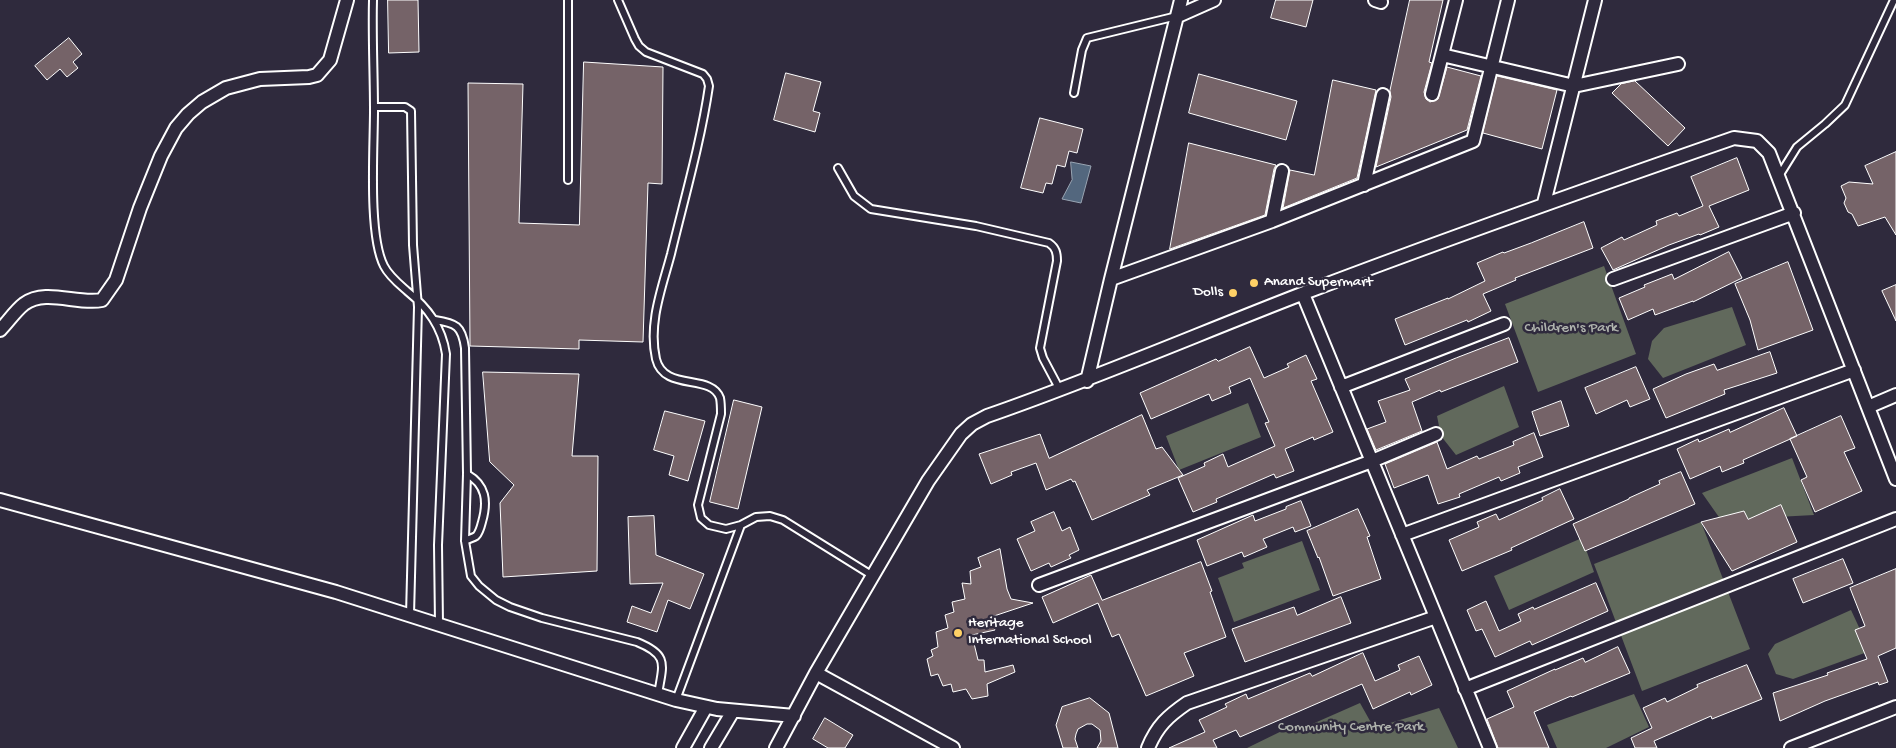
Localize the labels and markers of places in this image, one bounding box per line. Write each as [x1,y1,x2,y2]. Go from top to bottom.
place label: Anand Supermart [1264,274,1373,292]
marker: Anand Supermart [1248,277,1260,289]
place label: Dolls [1193,284,1223,302]
marker: Dolls [1227,287,1239,299]
place label: Heritage International School [968,615,1092,650]
marker: Heritage International School [952,627,964,639]

